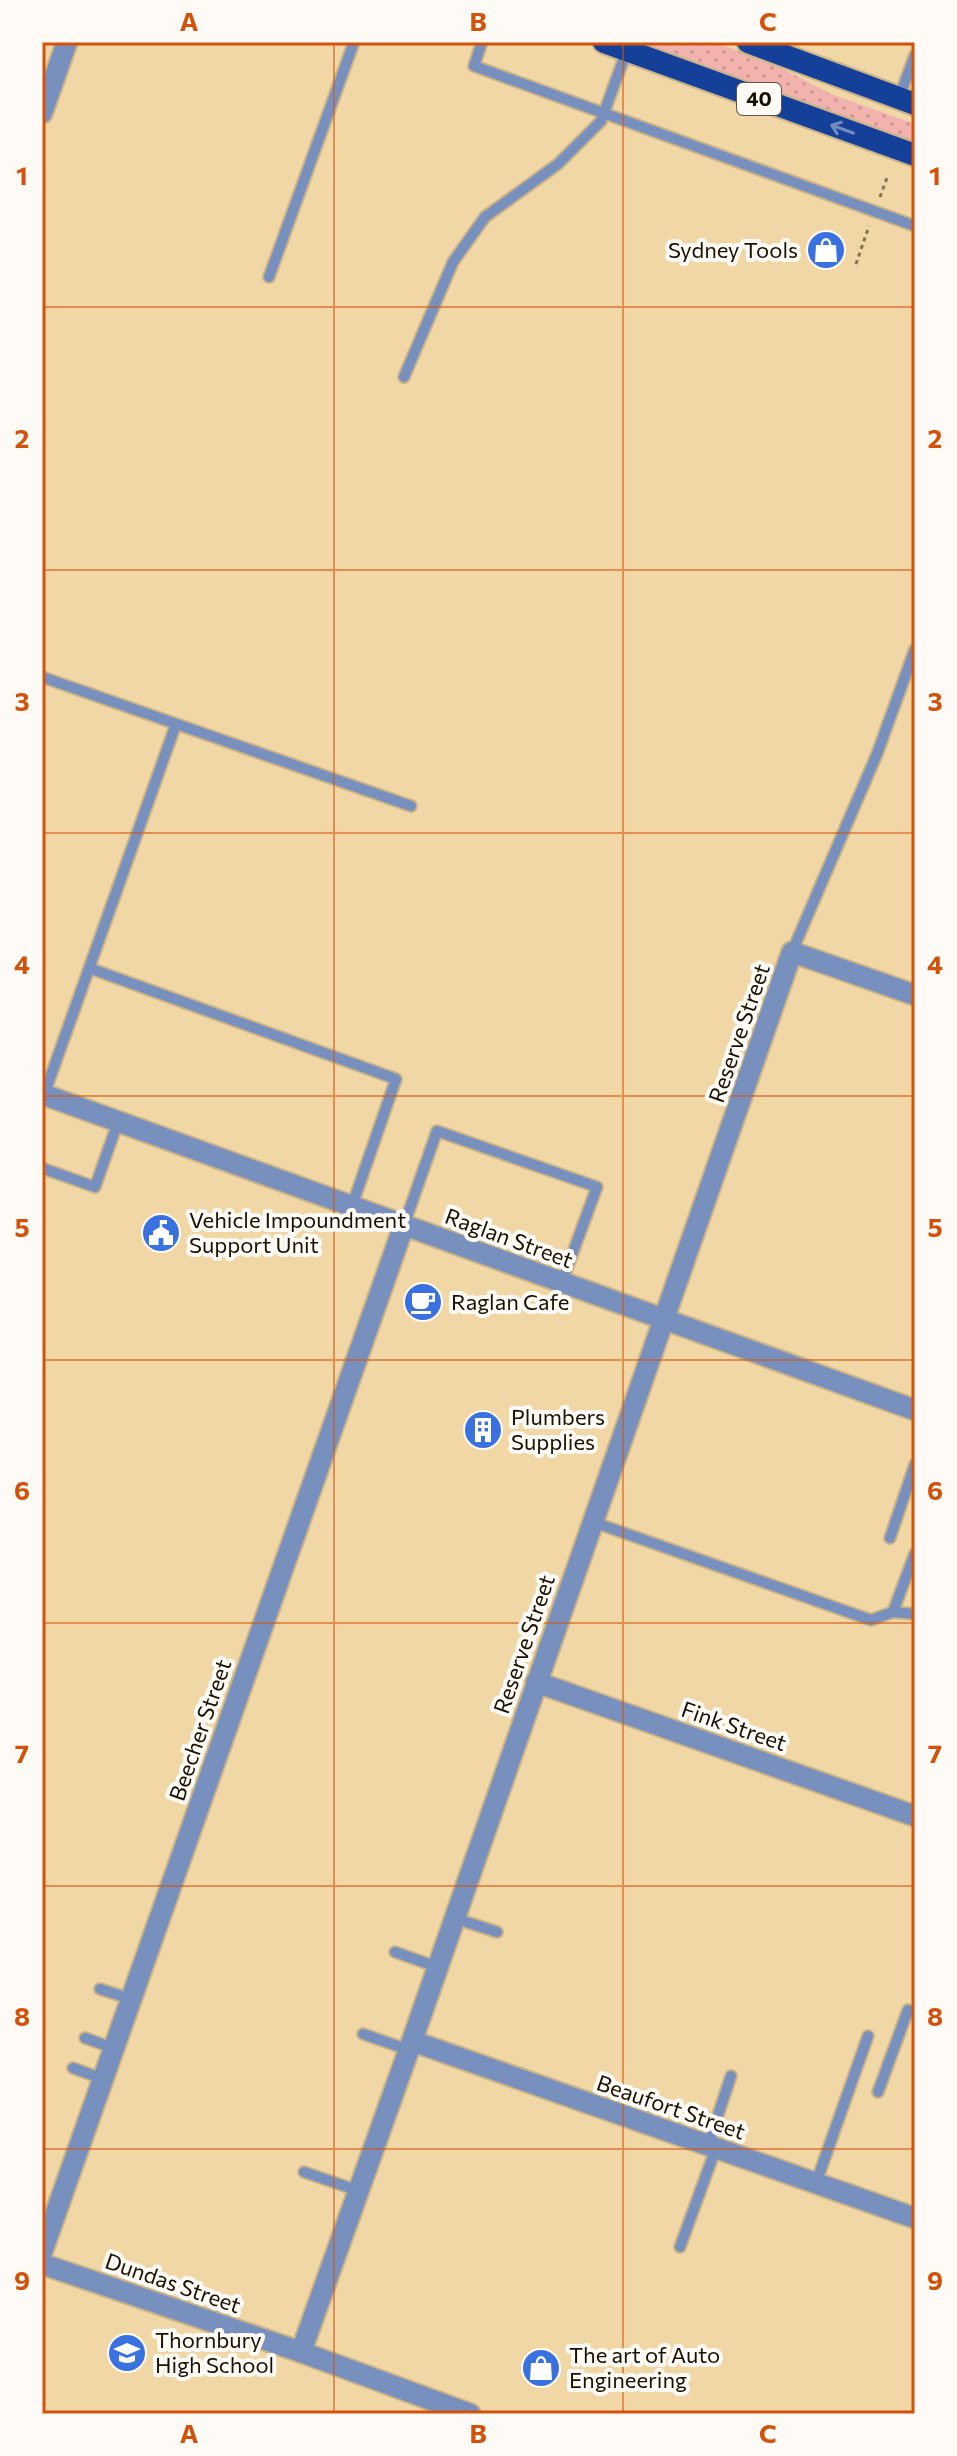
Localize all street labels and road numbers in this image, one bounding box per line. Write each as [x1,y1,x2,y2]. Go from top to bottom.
road number: 40 [737,83,781,115]
street label: Reserve Street [702,960,775,1106]
street label: Raglan Street [441,1202,577,1273]
street label: Reserve Street [487,1571,560,1717]
street label: Beecher Street [163,1656,236,1804]
street label: Fink Street [678,1695,790,1756]
street label: Beaufort Street [593,2069,749,2145]
street label: Dundas Street [102,2247,245,2318]

